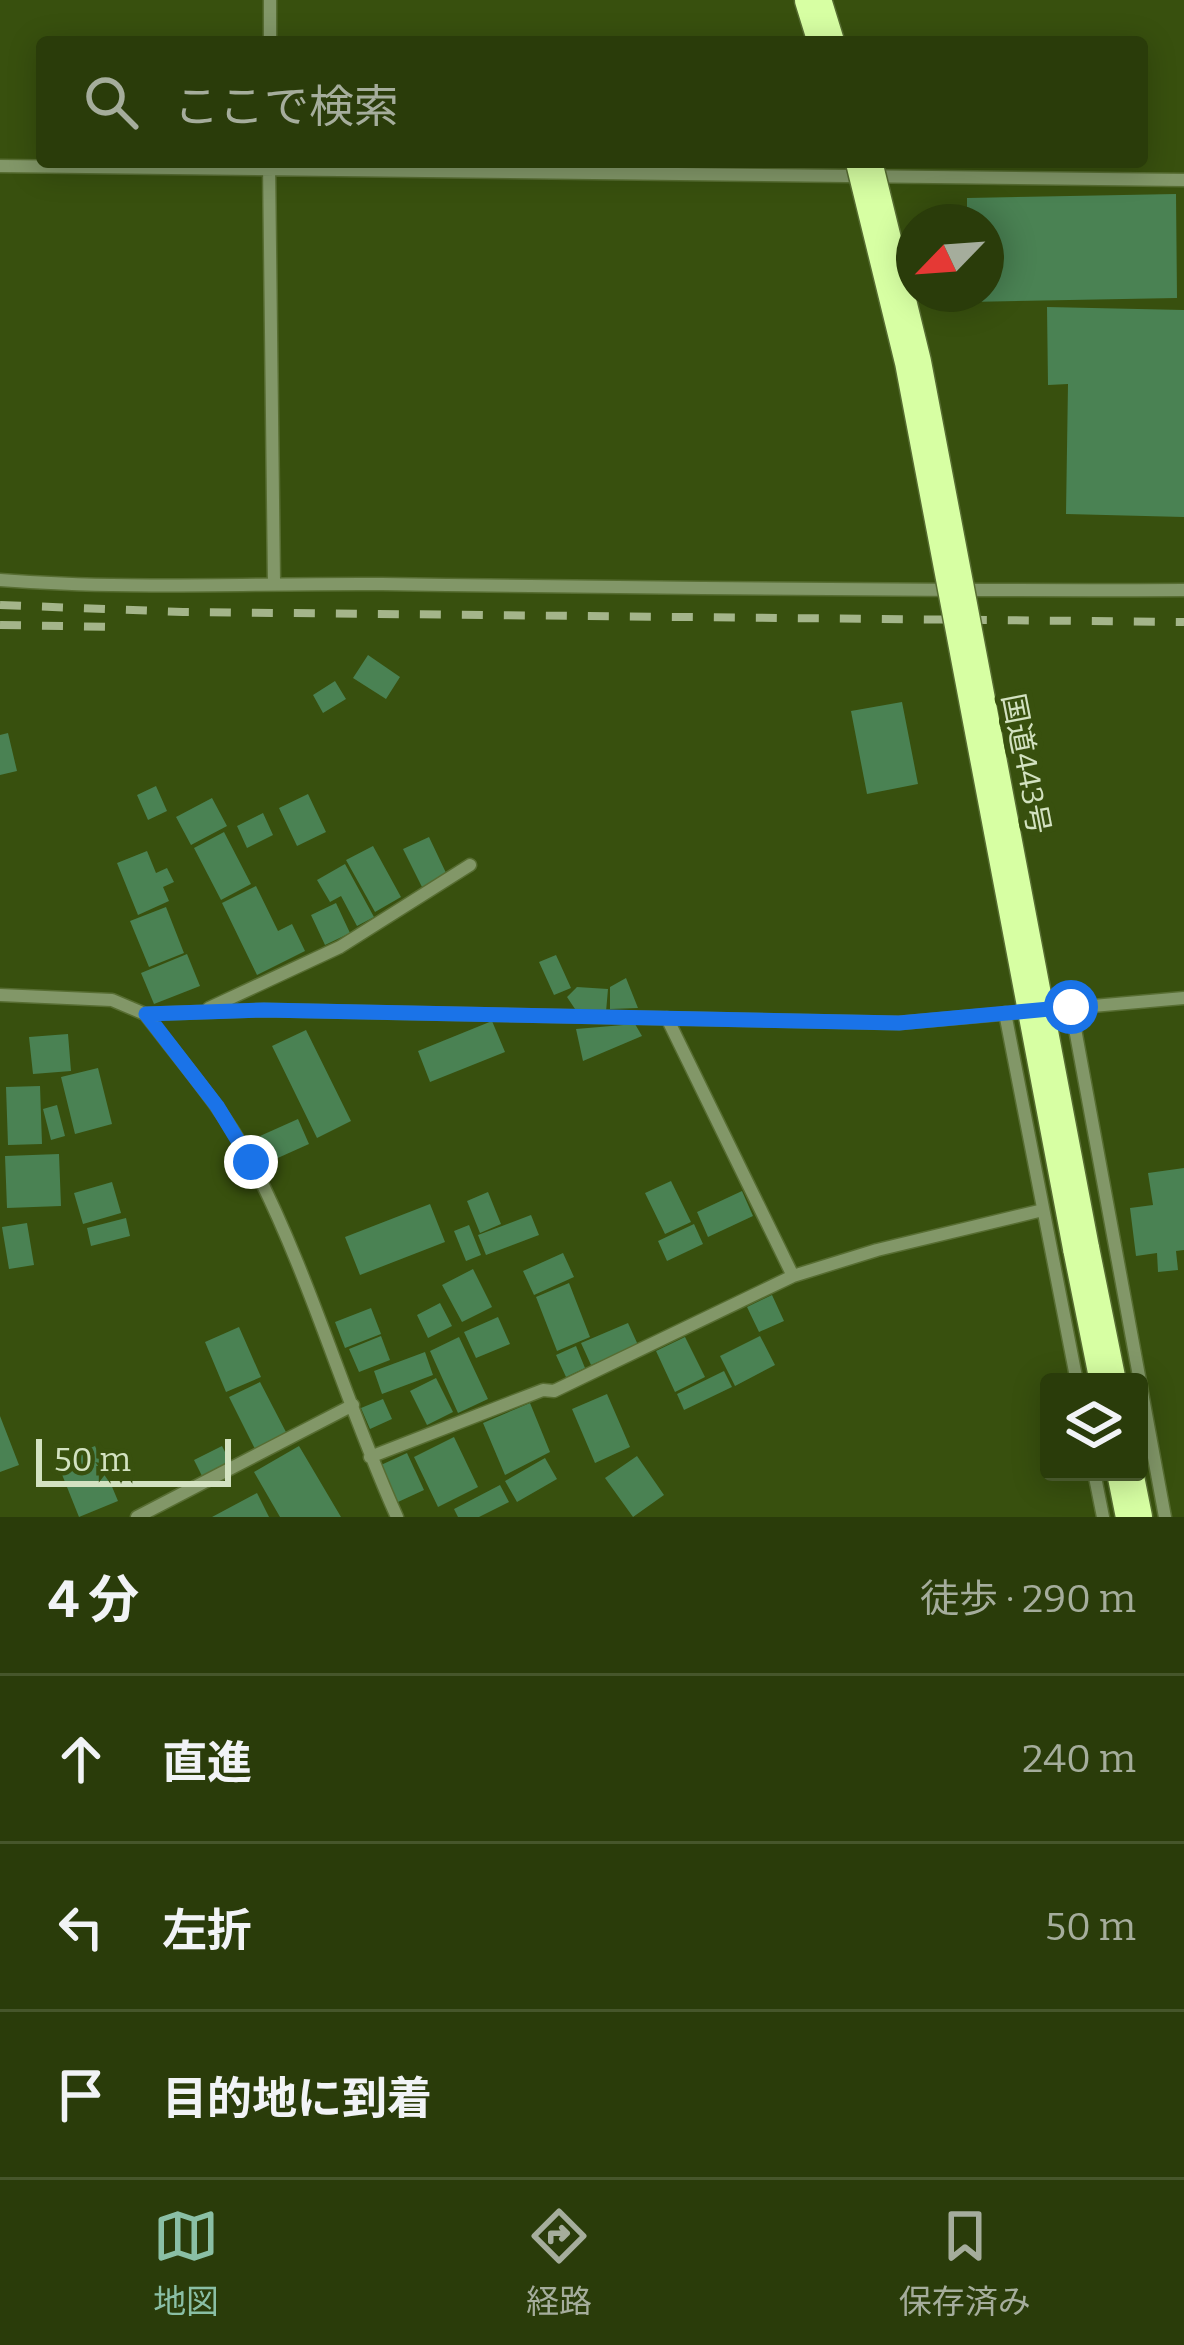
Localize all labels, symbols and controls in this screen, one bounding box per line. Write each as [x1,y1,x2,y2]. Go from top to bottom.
search box [36,36,1148,168]
icon: search [78,69,144,135]
text: ここで検索 [174,80,399,134]
north arrow [896,204,1004,312]
street label: 国道443号 [995,691,1057,837]
route start [1044,980,1098,1034]
route end [224,1135,278,1189]
map controls [1040,1373,1148,1481]
button: layers [1040,1373,1148,1481]
scale bar [36,1433,231,1486]
text: 50 m [54,1440,131,1480]
text: 4 分 [48,1569,139,1631]
text: 徒歩 · 290 m [920,1576,1136,1622]
icon: ahead [48,1726,114,1792]
text: 直進 [162,1736,252,1790]
text: 240 m [1022,1736,1136,1782]
icon: left [48,1894,114,1960]
text: 左折 [162,1904,252,1958]
text: 50 m [1045,1904,1136,1950]
icon: arrive [48,2062,114,2128]
text: 目的地に到着 [162,2072,432,2126]
tab: 地図 [153,2203,219,2323]
tab: 経路 [526,2203,592,2323]
tab: 保存済み [899,2203,1031,2323]

